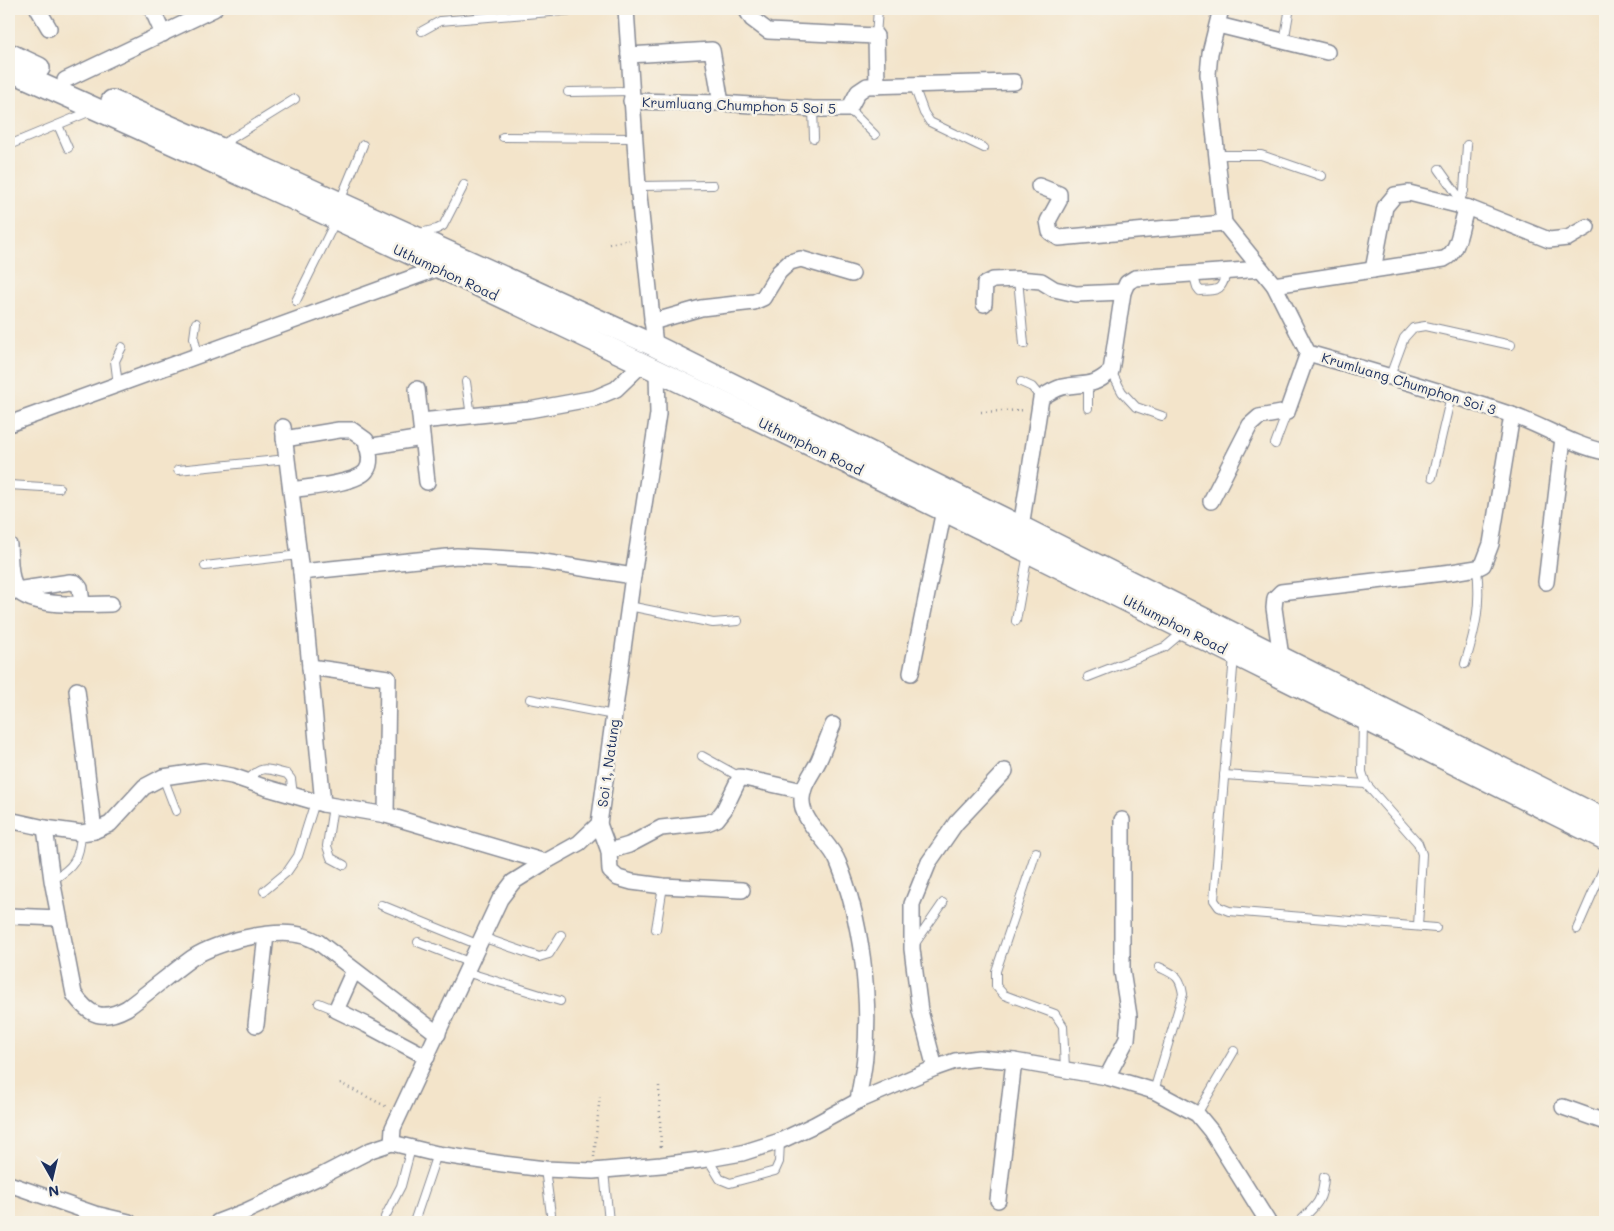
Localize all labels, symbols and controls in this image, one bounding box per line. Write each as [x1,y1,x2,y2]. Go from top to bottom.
street label: Krumluang Chumphon 5 Soi 5 [642,92,836,118]
street label: Uthumphon Road [390,239,502,305]
street label: Krumluang Chumphon Soi 3 [1319,347,1499,419]
street label: Uthumphon Road [756,412,867,480]
street label: Uthumphon Road [1120,590,1230,658]
street label: Soi 1, Natung [592,718,624,808]
north arrow [28,1154,78,1204]
text: N [47,1181,60,1202]

